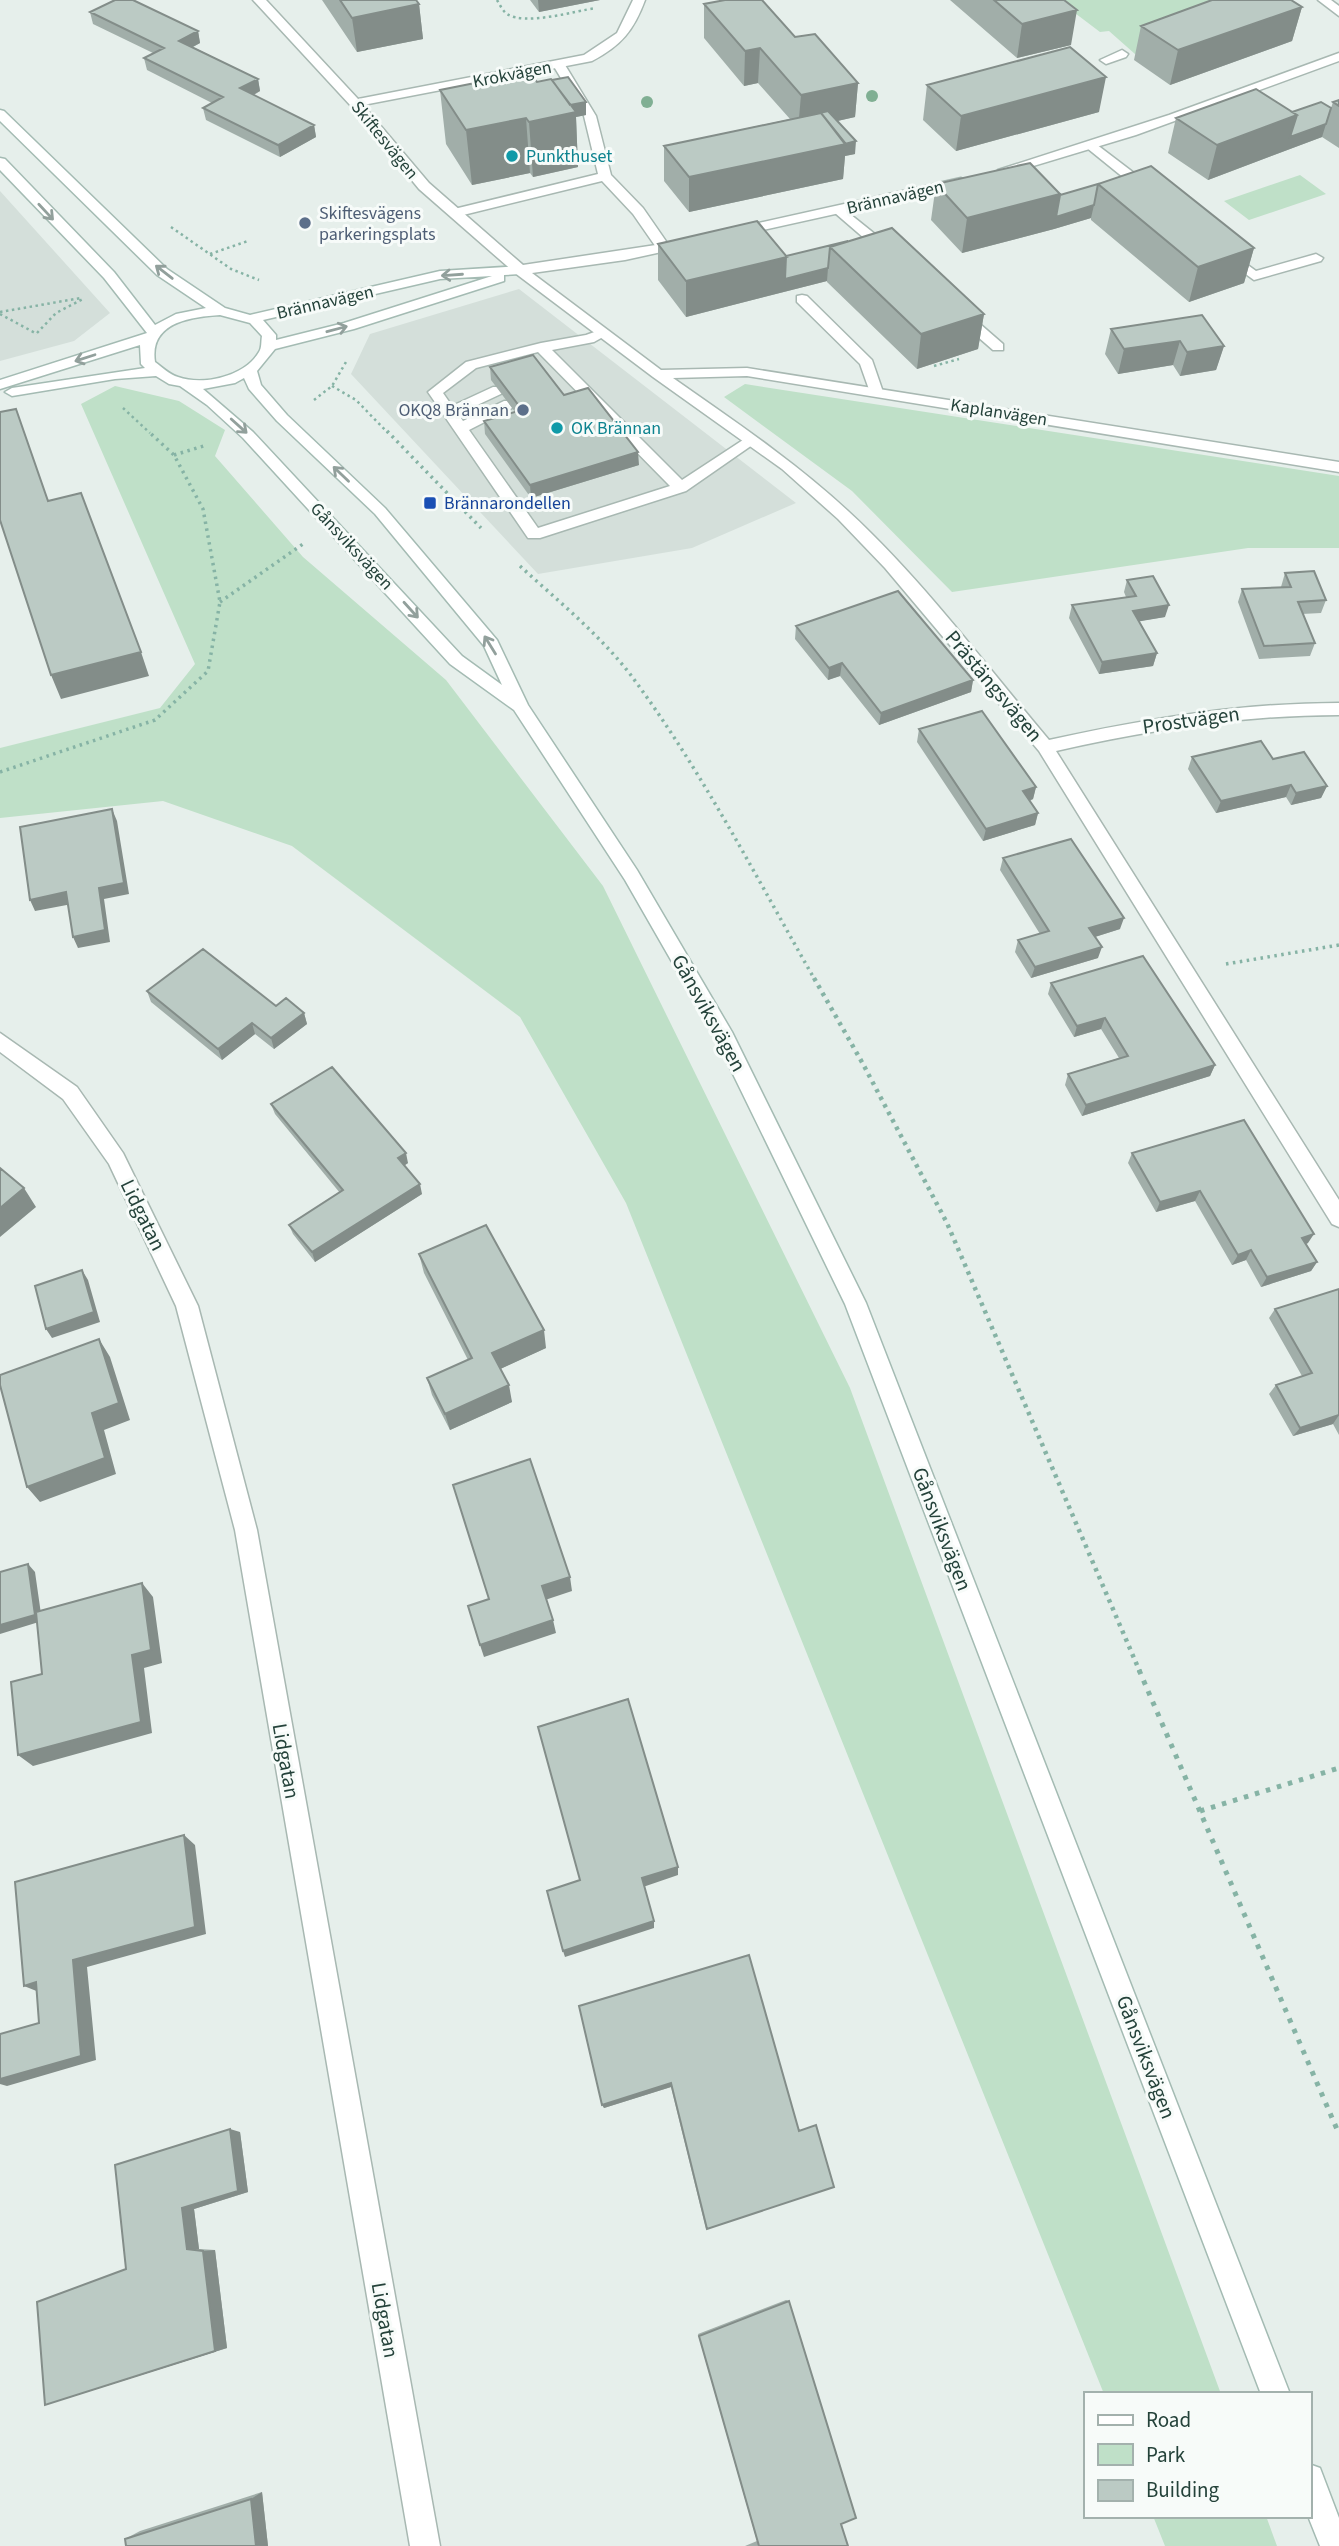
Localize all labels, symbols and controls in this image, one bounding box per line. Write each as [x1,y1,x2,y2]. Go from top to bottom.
street label: Krokvägen [471,55,554,94]
street label: Skiftesvägen [345,96,424,185]
place label: Punkthuset [526,144,612,169]
marker: Punkthuset [504,148,520,164]
street label: Brännavägen [844,174,946,221]
place label: Skiftesvägens parkeringsplats [319,201,436,247]
one-way arrow [38,203,55,220]
marker: Skiftesvägens parkeringsplats [297,215,313,231]
one-way arrow [155,265,174,280]
one-way arrow [441,268,464,281]
street label: Brännavägen [274,279,376,326]
one-way arrow [325,322,348,335]
one-way arrow [74,352,96,365]
street label: Kaplanvägen [949,393,1049,432]
place label: OKQ8 Brännan [398,398,509,423]
marker: OKQ8 Brännan [515,402,531,418]
place label: OK Brännan [571,416,661,441]
one-way arrow [230,418,248,434]
marker: OK Brännan [549,420,565,436]
one-way arrow [333,465,350,482]
place label: Brännarondellen [444,491,571,516]
marker: Brännarondellen [422,495,438,511]
street label: Gånsviksvägen [304,497,399,596]
one-way arrow [403,601,419,619]
street label: Prästängsvägen [938,624,1050,748]
one-way arrow [482,636,497,655]
street label: Prostvägen [1140,698,1242,742]
street label: Gånsviksvägen [664,949,754,1077]
street label: Lidgatan [113,1174,173,1256]
street label: Gånsviksvägen [905,1463,979,1595]
street label: Lidgatan [265,1721,307,1801]
street label: Gånsviksvägen [1109,1991,1183,2123]
street label: Lidgatan [364,2280,406,2360]
legend [1084,2392,1311,2518]
text: Road [1146,2405,1191,2435]
text: Park [1146,2440,1186,2470]
text: Building [1146,2475,1220,2505]

